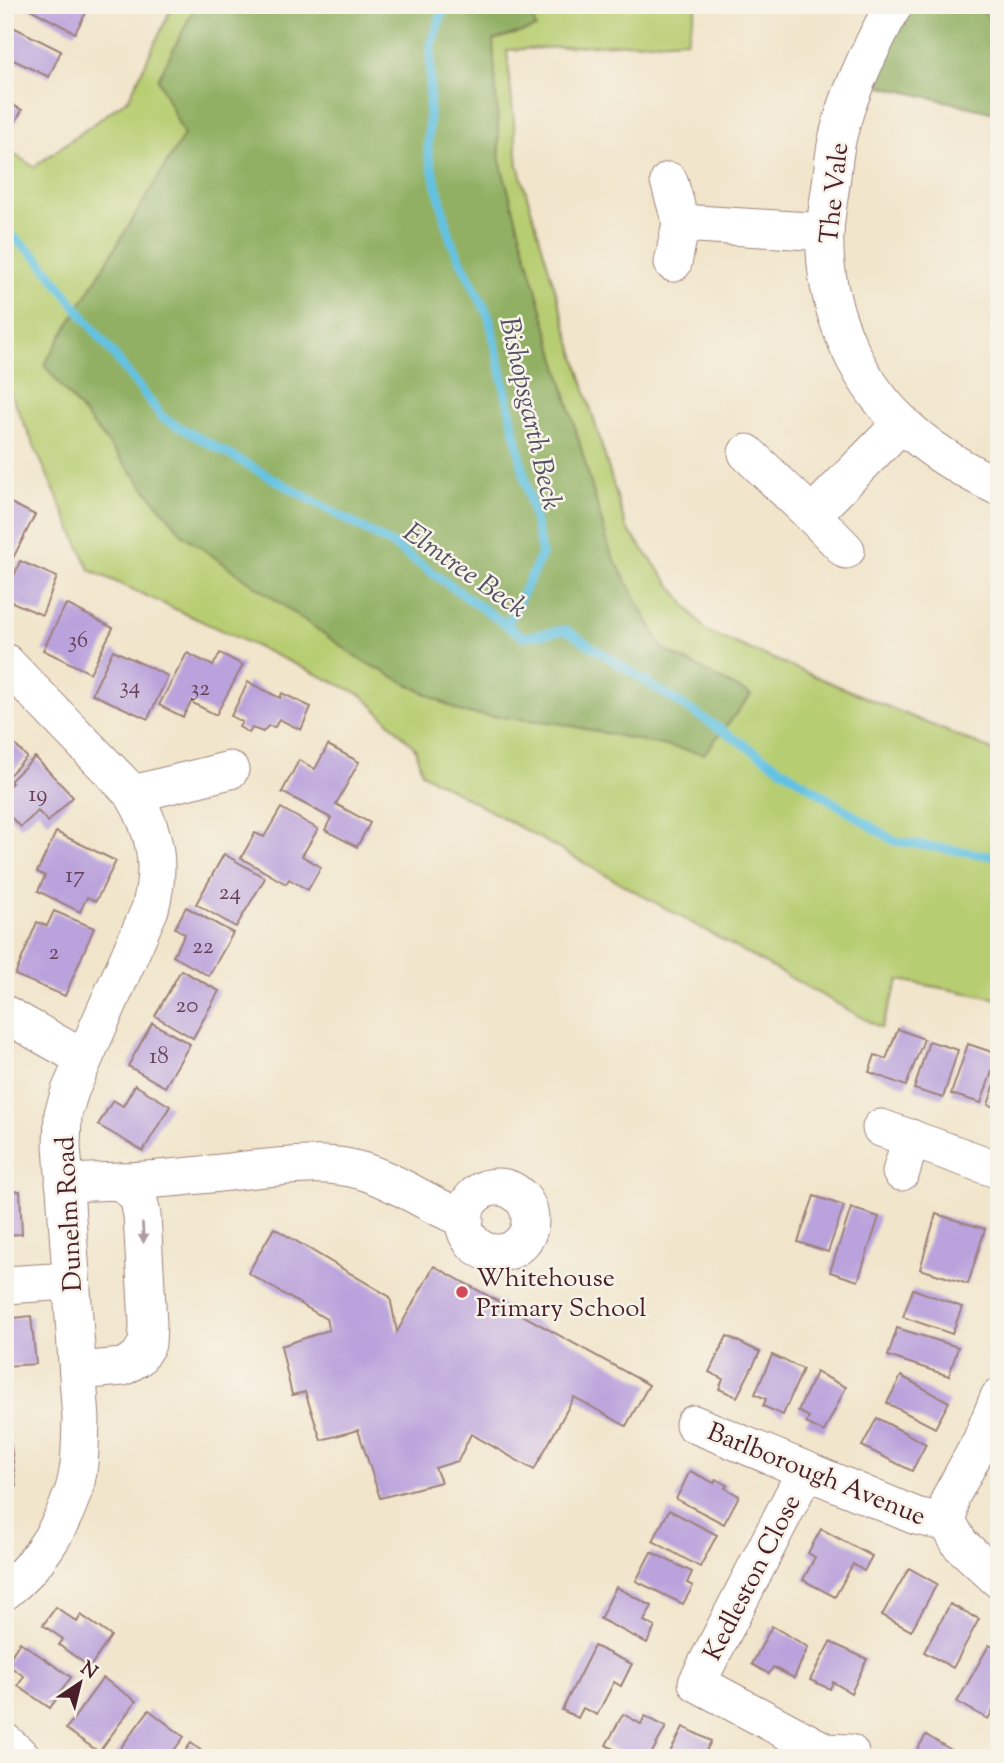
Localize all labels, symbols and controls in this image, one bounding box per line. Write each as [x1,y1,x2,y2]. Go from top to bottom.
street label: The Vale [812,141,859,246]
water label: Bishopsgarth Beck [487,313,571,514]
water label: Elmtree Beck [394,514,535,629]
house number: 36 [68,625,88,658]
house number: 34 [120,671,140,704]
house number: 32 [190,673,210,706]
house number: 19 [29,779,47,812]
house number: 17 [65,860,85,893]
house number: 24 [219,877,241,910]
house number: 22 [192,931,214,964]
house number: 2 [49,937,60,970]
house number: 20 [176,990,198,1023]
house number: 18 [149,1041,169,1074]
street label: Dunelm Road [48,1135,93,1292]
one-way arrow [138,1223,149,1245]
place label: Whitehouse Primary School [476,1261,646,1328]
marker: Whitehouse Primary School [454,1284,470,1300]
street label: Barlborough Avenue [701,1415,931,1536]
street label: Kedleston Close [695,1488,811,1668]
north arrow [46,1648,116,1718]
text: N [74,1656,102,1687]

